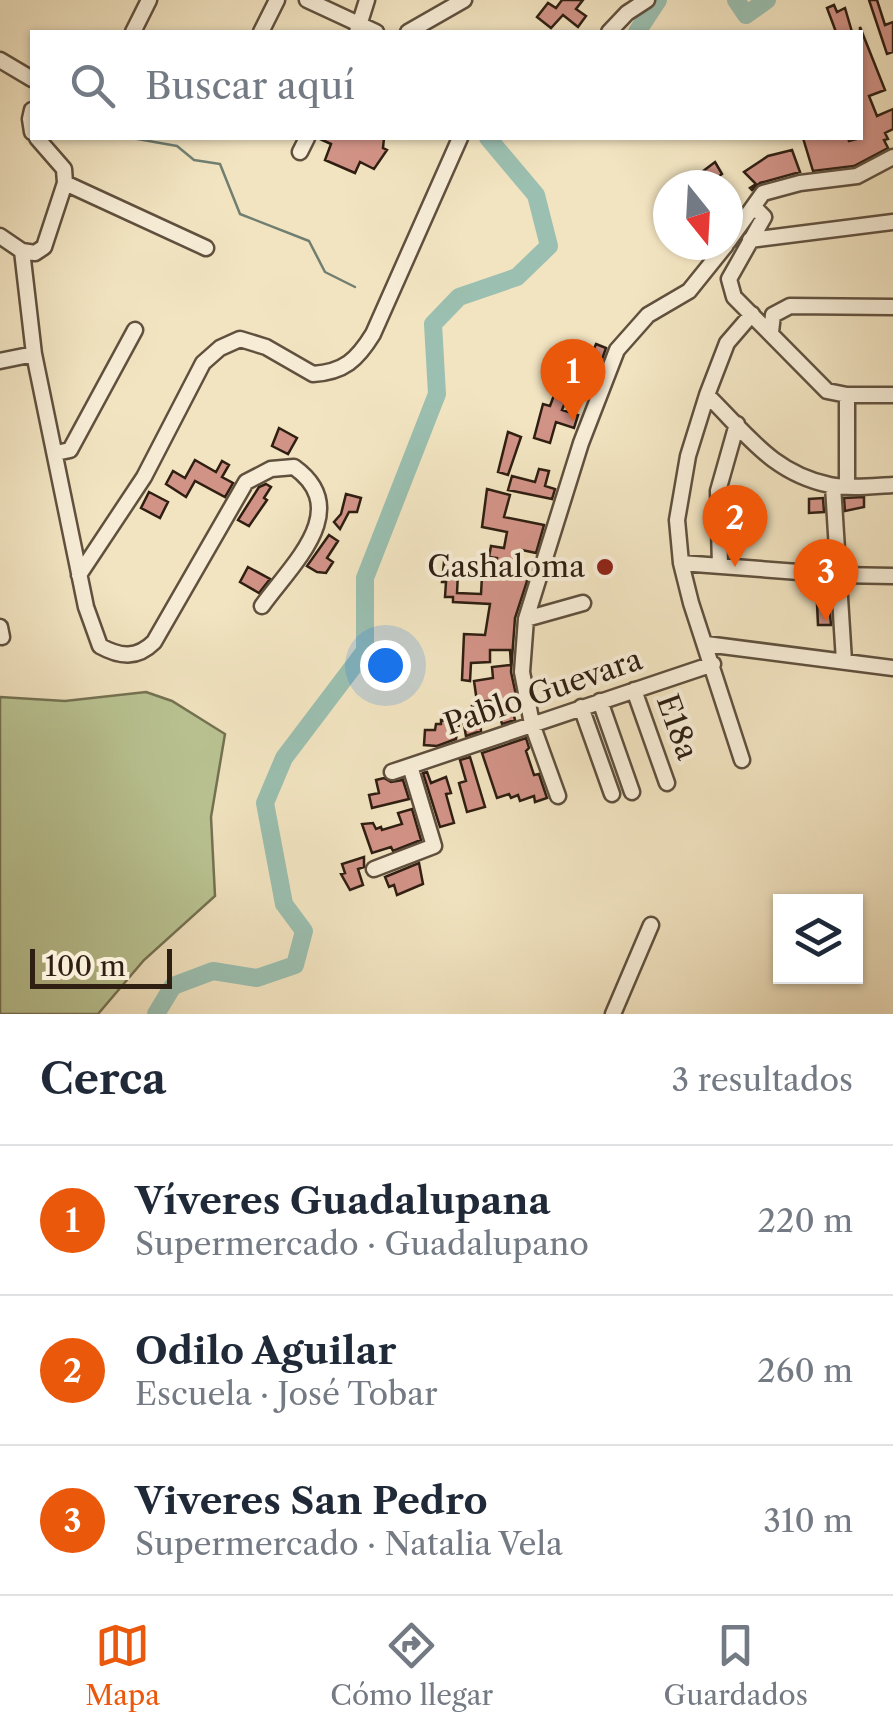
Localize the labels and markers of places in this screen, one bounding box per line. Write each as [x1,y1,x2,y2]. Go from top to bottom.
pin: 1 [540,338,606,421]
pin: 2 [702,484,768,567]
pin: 3 [794,538,858,621]
place label: Cashaloma [427,548,585,585]
marker: Cashaloma [594,556,616,578]

